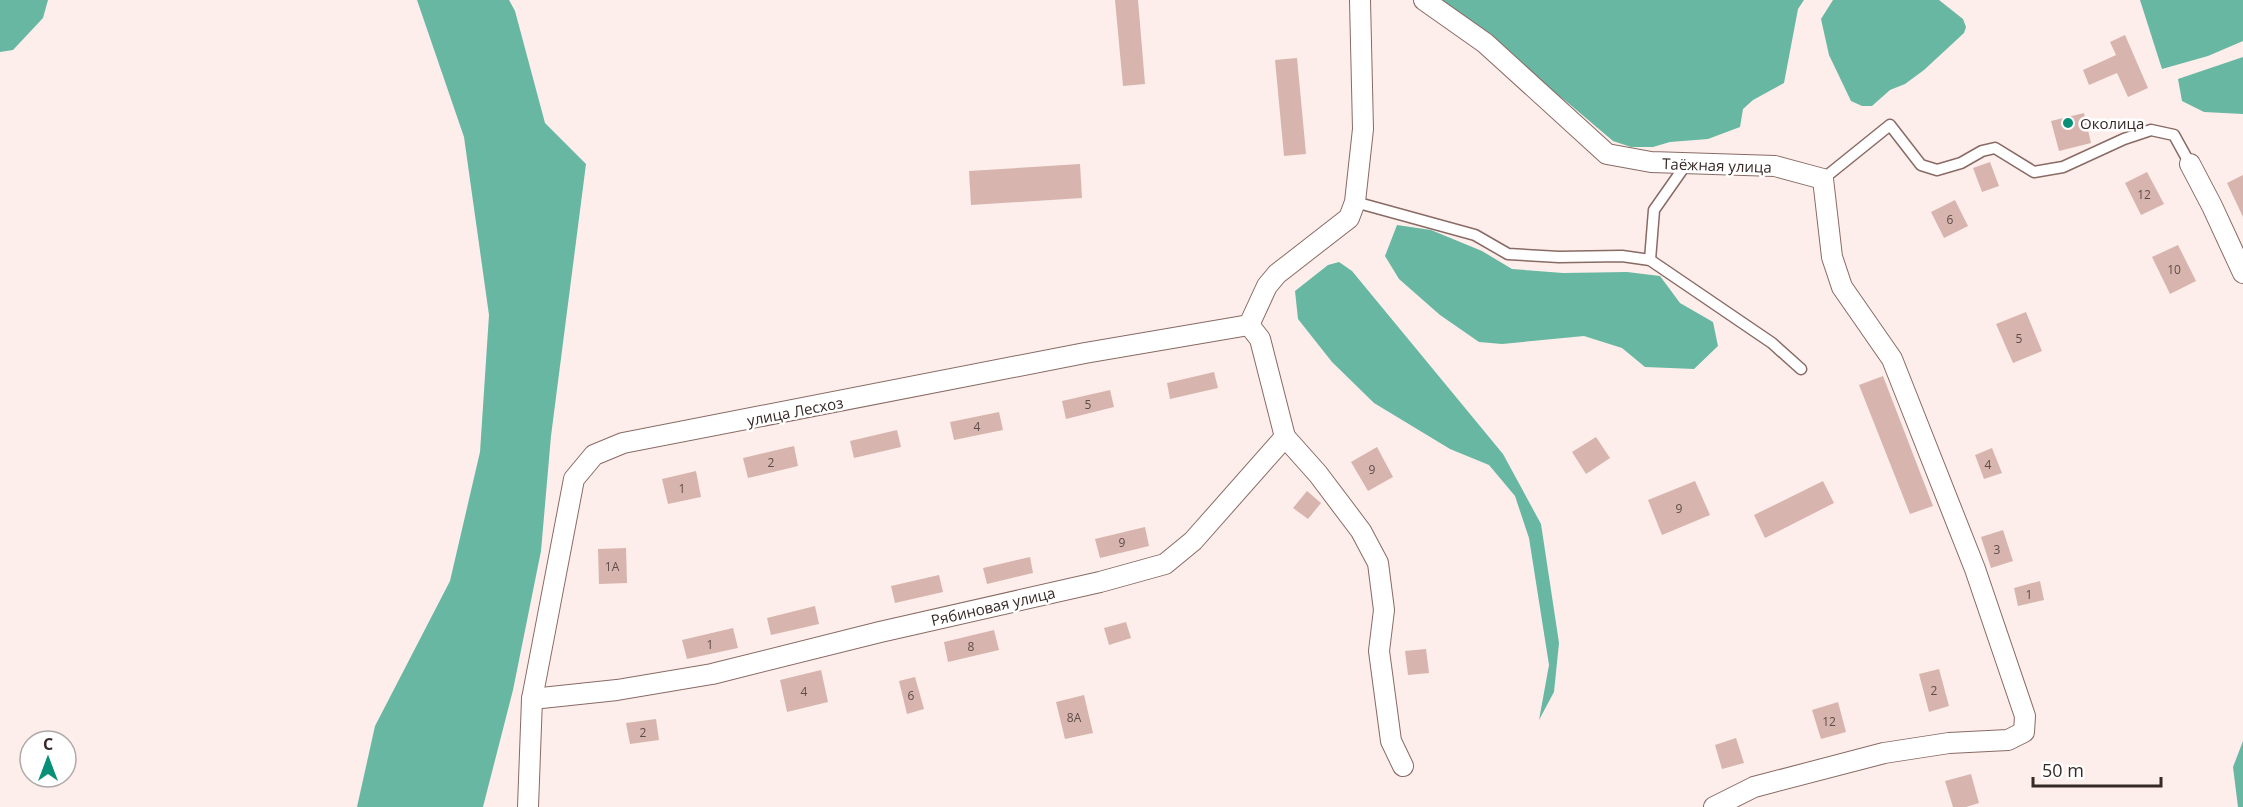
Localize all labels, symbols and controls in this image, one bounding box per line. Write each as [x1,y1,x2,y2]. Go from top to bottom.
place label: Околица [2080,113,2144,133]
marker: Околица [2061,116,2075,130]
street label: Таёжная улица [1662,153,1772,177]
house number: 12 [2137,186,2151,203]
house number: 6 [1947,211,1954,228]
house number: 10 [2167,261,2181,278]
house number: 5 [2016,330,2023,347]
street label: улица Лесхоз [745,392,845,430]
house number: 5 [1085,396,1092,413]
house number: 4 [974,418,981,435]
house number: 2 [768,454,775,471]
house number: 4 [1985,456,1992,473]
house number: 9 [1369,461,1376,478]
house number: 1 [679,480,685,497]
house number: 9 [1676,500,1683,517]
house number: 9 [1119,534,1126,551]
house number: 3 [1994,541,2001,558]
house number: 1А [605,558,620,575]
street label: Рябиновая улица [929,582,1057,630]
house number: 1 [2026,586,2032,603]
house number: 1 [707,636,713,653]
house number: 8 [968,638,975,655]
house number: 2 [1931,682,1938,699]
house number: 4 [801,683,808,700]
house number: 6 [908,687,915,704]
house number: 8А [1067,709,1082,726]
house number: 12 [1822,713,1836,730]
house number: 2 [640,724,647,741]
north arrow [18,729,78,789]
text: С [43,733,53,755]
scale bar [2033,750,2160,788]
text: 50 m [2042,758,2084,782]

